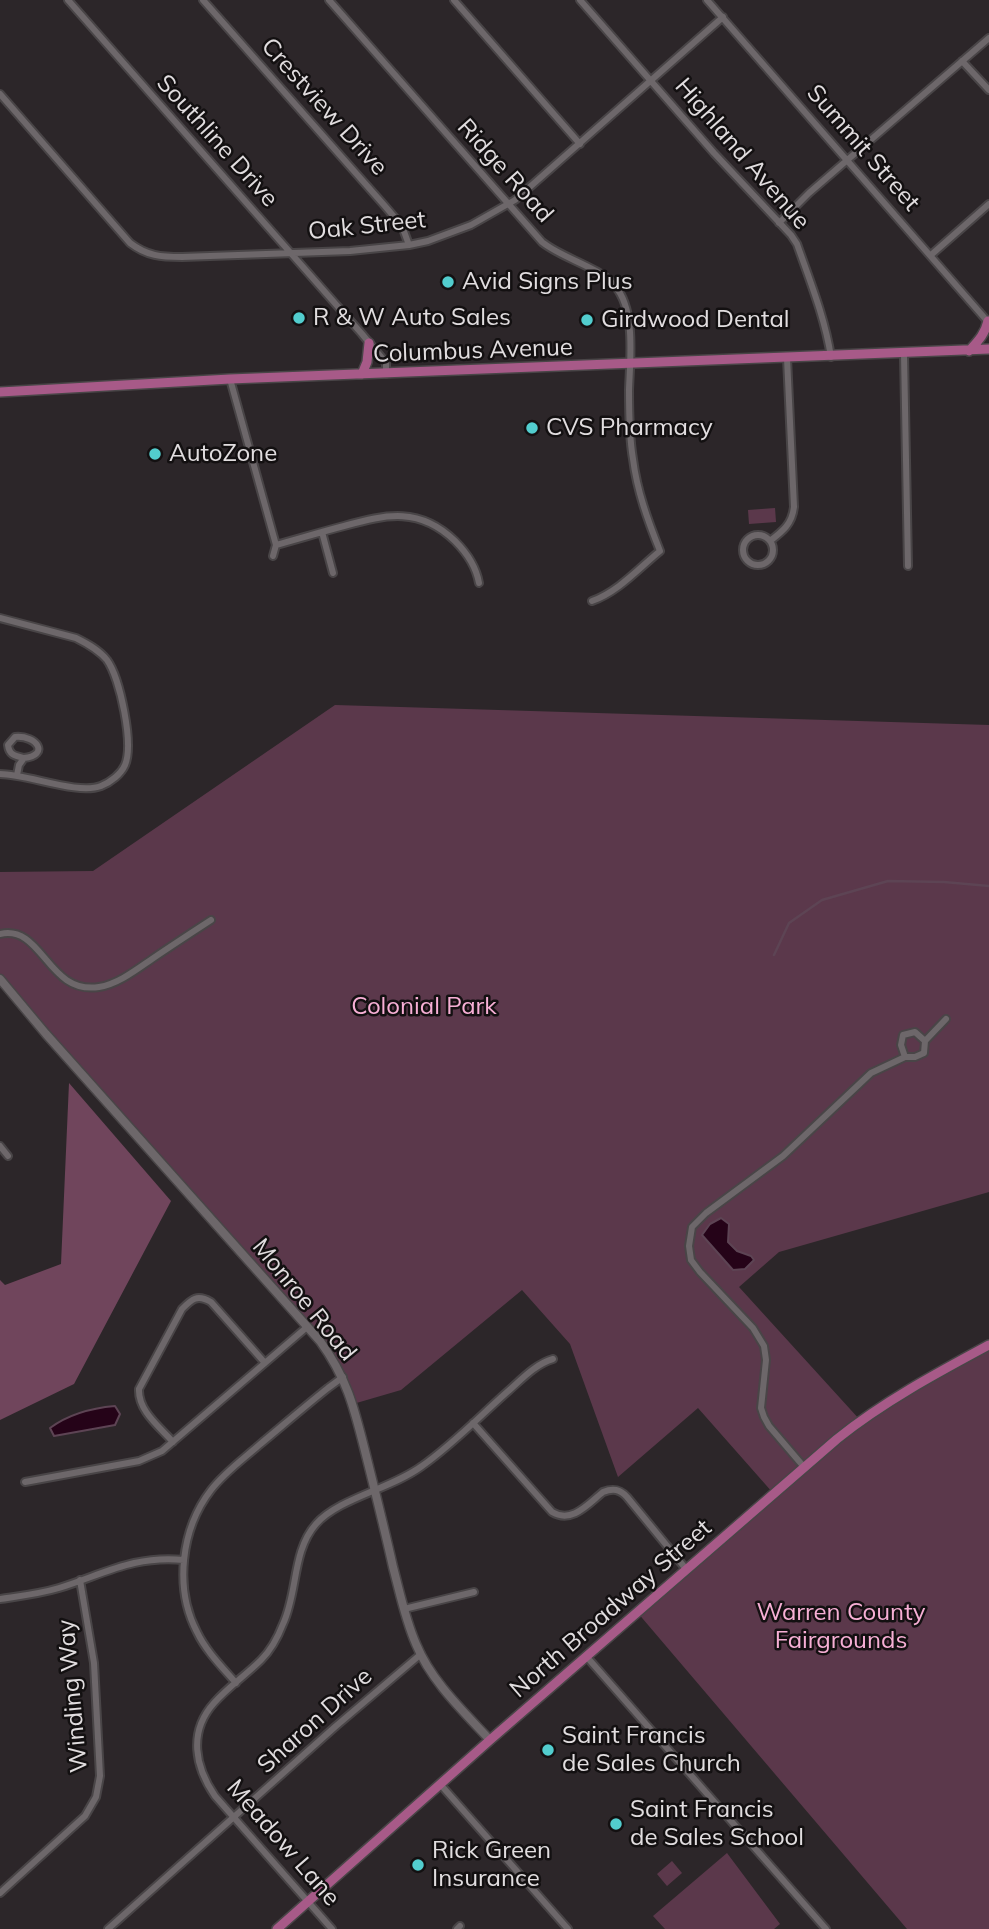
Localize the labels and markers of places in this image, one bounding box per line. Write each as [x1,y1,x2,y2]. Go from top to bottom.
place label: Avid Signs Plus [462,268,633,296]
marker: Avid Signs Plus [440,274,456,290]
place label: R & W Auto Sales [313,304,511,332]
place label: Girdwood Dental [601,306,790,334]
marker: R & W Auto Sales [291,310,307,326]
marker: Girdwood Dental [579,312,595,328]
place label: CVS Pharmacy [546,414,713,442]
marker: CVS Pharmacy [524,420,540,436]
place label: AutoZone [169,440,277,468]
marker: AutoZone [147,446,163,462]
place label: Saint Francis de Sales Church [562,1722,741,1778]
marker: Saint Francis de Sales Church [540,1742,556,1758]
place label: Saint Francis de Sales School [630,1796,804,1852]
marker: Saint Francis de Sales School [608,1816,624,1832]
place label: Rick Green Insurance [432,1837,551,1893]
marker: Rick Green Insurance [410,1857,426,1873]

